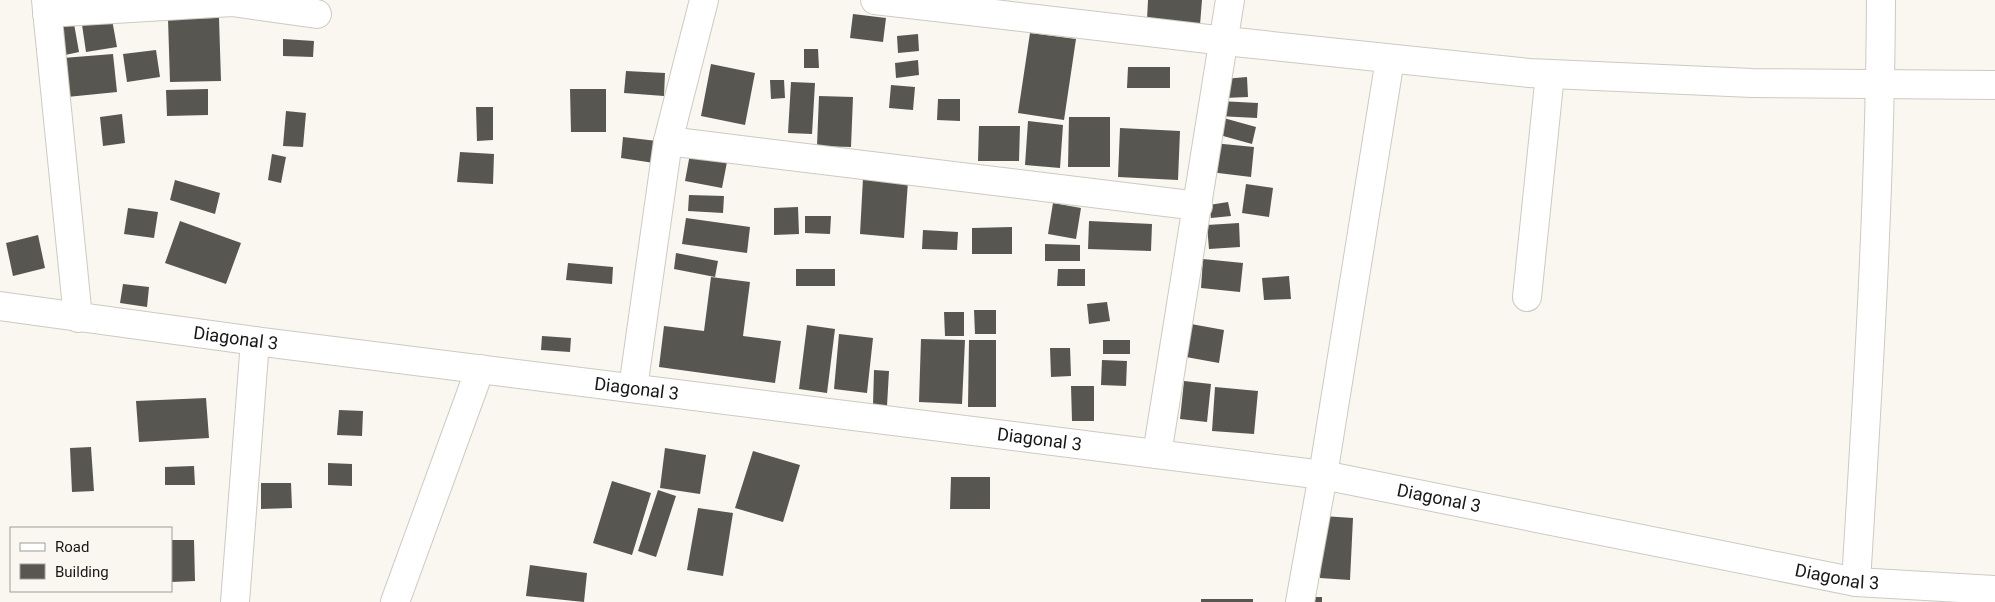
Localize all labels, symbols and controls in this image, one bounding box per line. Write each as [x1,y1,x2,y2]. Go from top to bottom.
street label: Diagonal 3 [192,322,279,354]
street label: Diagonal 3 [593,373,680,404]
street label: Diagonal 3 [996,423,1083,455]
street label: Diagonal 3 [1395,479,1483,516]
legend [10,527,172,592]
text: Road [55,538,89,556]
street label: Diagonal 3 [1793,559,1880,593]
text: Building [55,563,109,581]

